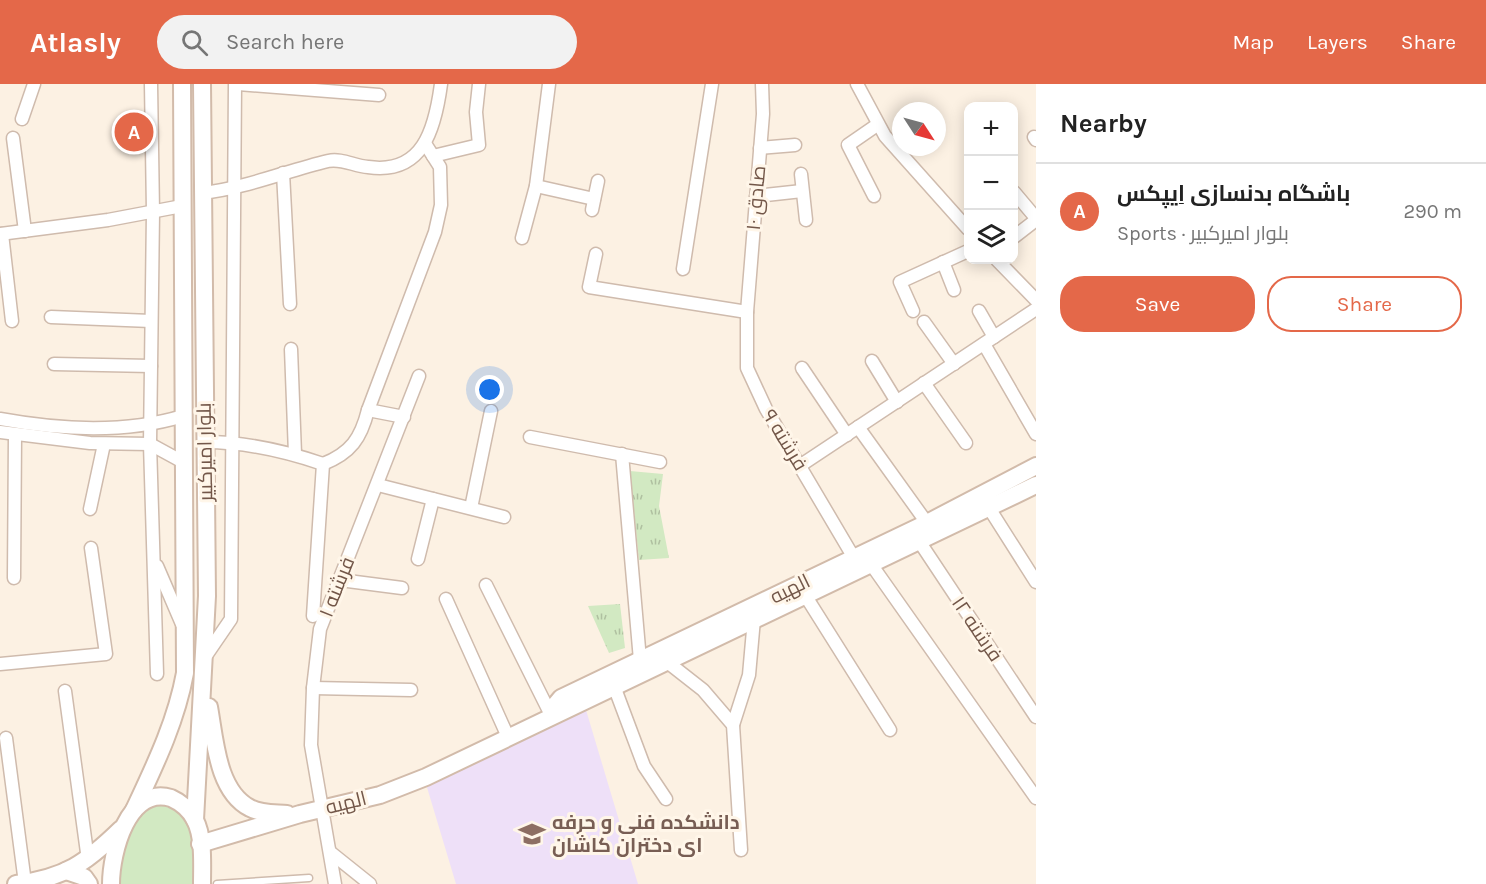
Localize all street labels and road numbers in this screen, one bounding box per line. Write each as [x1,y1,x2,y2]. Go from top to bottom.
street label: صادق ۱۰ [742,165,771,232]
street label: بلوار امیرکبیر [193,402,217,503]
street label: فرشته ۹ [758,405,812,475]
street label: فرشته ۱ [315,553,359,621]
street label: الهیه [766,570,814,609]
street label: فرشته ۱۲ [947,592,1007,666]
street label: الهیه [323,787,369,820]

